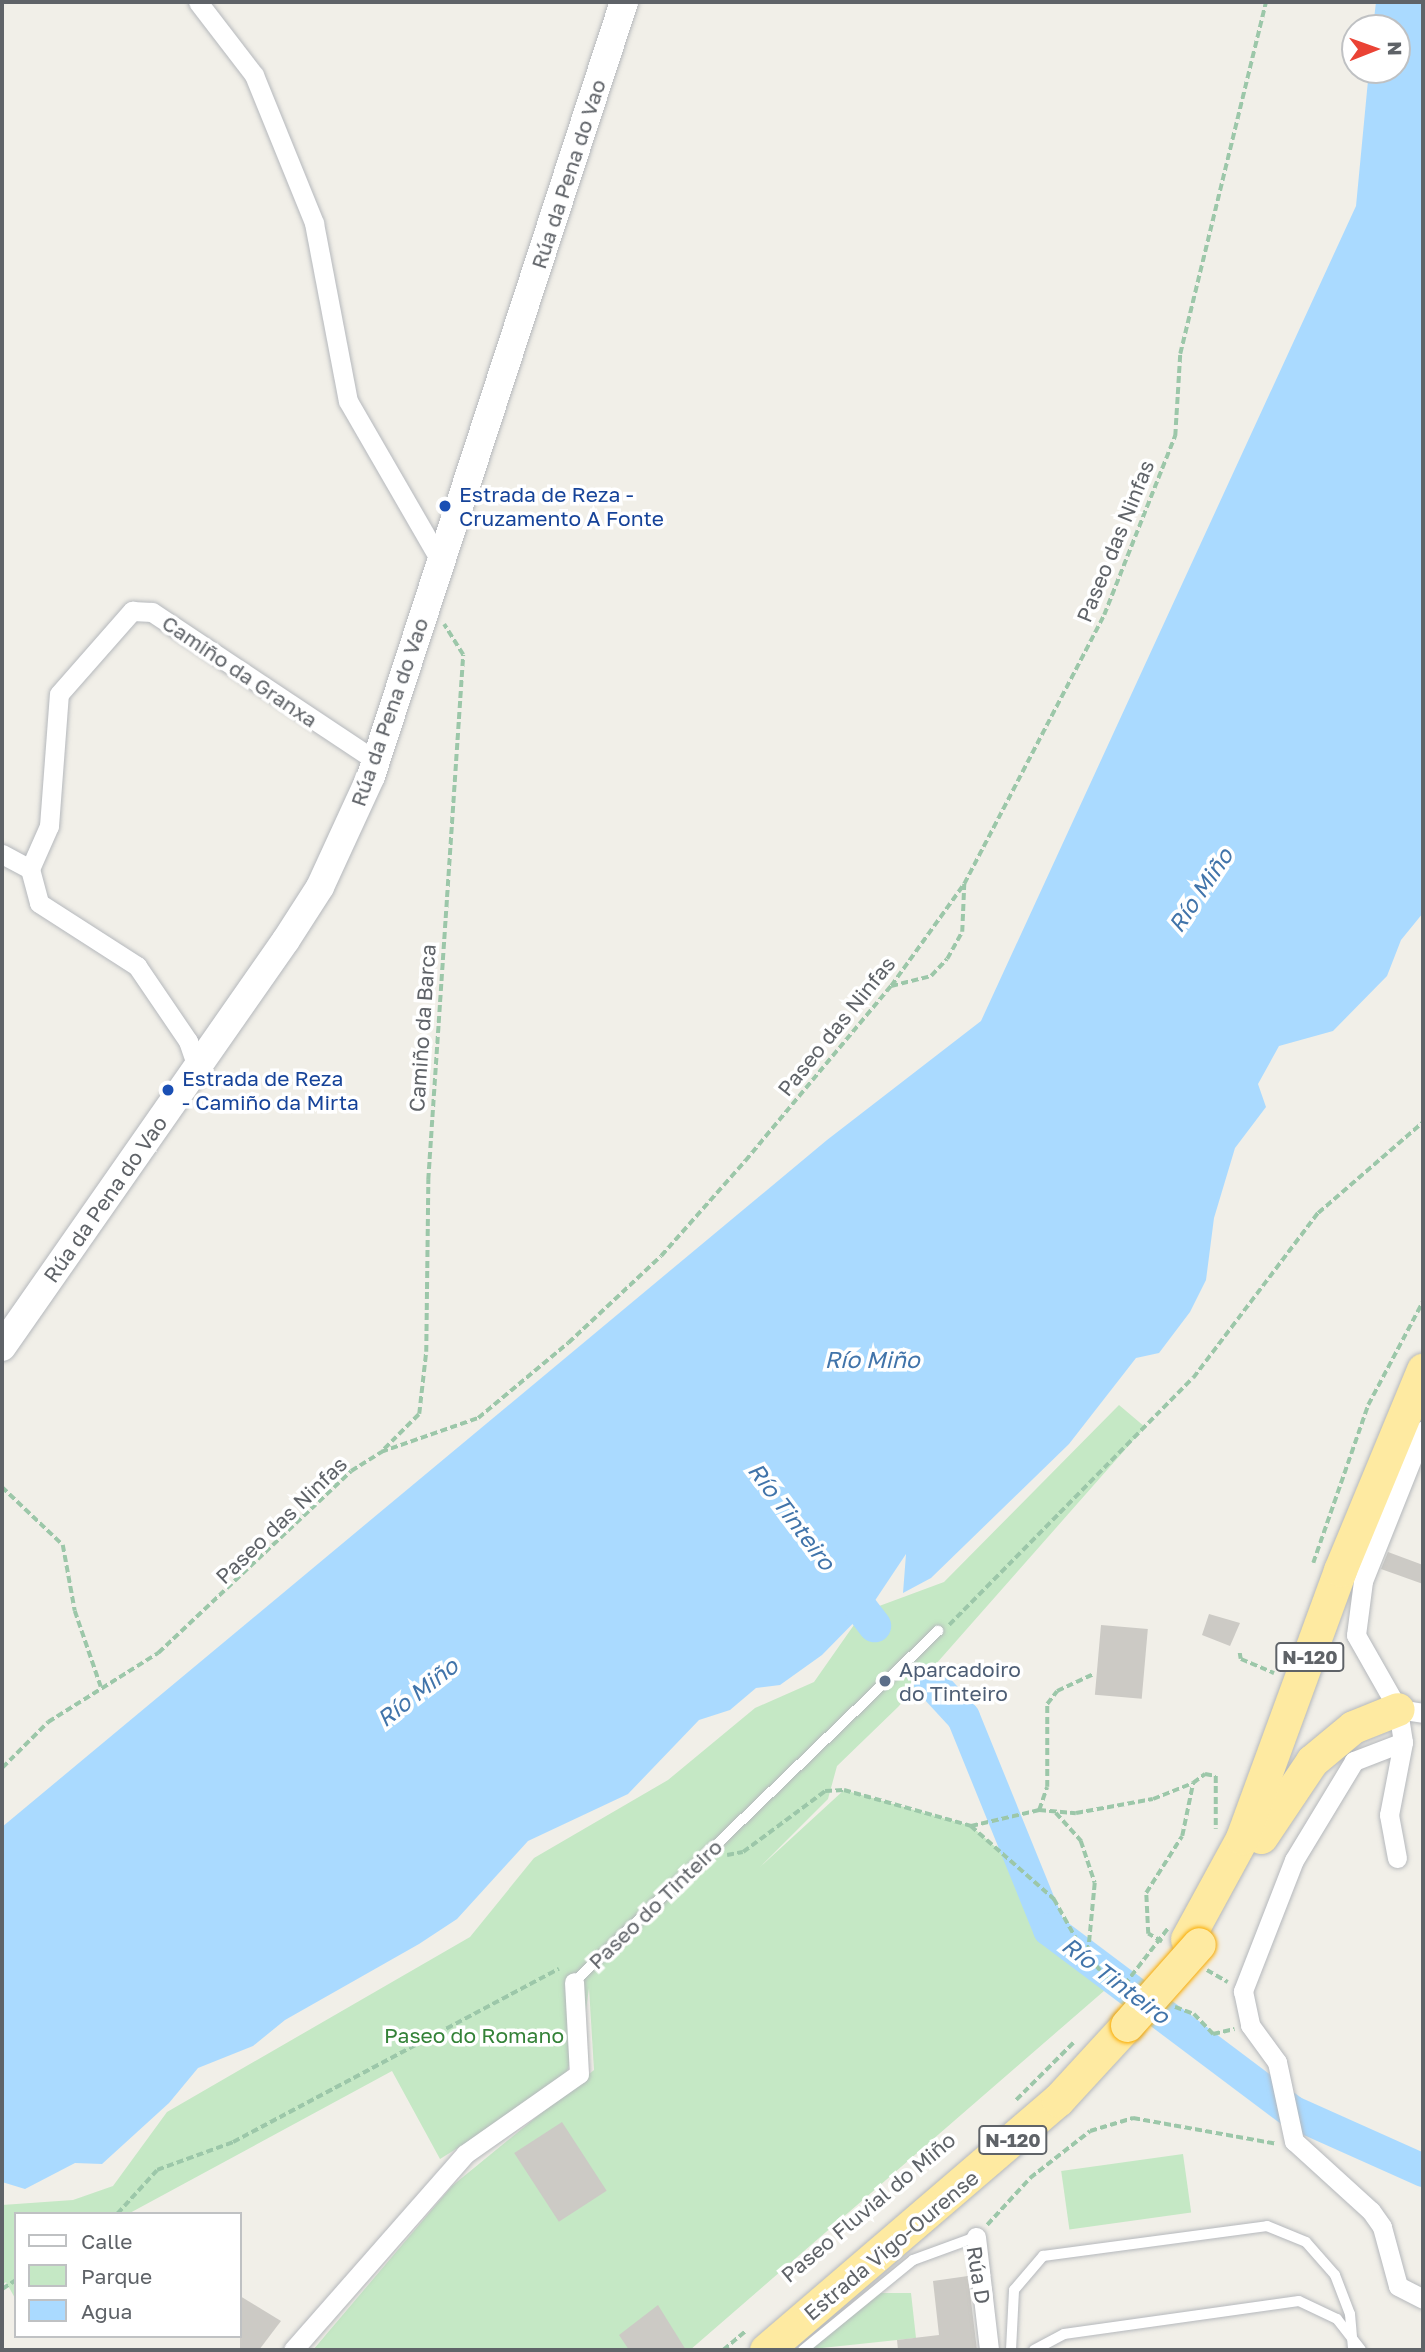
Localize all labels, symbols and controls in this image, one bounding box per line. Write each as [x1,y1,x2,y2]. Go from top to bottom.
north arrow [1341,14,1411,84]
text: N [1384,41,1407,56]
street label: Rúa da Pena do Vao [526,76,610,272]
street label: Paseo das Ninfas [1071,456,1159,626]
place label: Estrada de Reza - Cruzamento A Fonte [459,481,664,531]
marker: Estrada de Reza - Cruzamento A Fonte [437,498,453,514]
street label: Camiño da Granxa [158,610,322,732]
street label: Rúa da Pena do Vao [345,615,433,809]
water label: Río Miño [1162,843,1238,937]
street label: Camiño da Barca [404,943,440,1113]
street label: Paseo das Ninfas [772,951,900,1101]
place label: Estrada de Reza - Camiño da Mirta [182,1065,359,1115]
marker: Estrada de Reza - Camiño da Mirta [160,1082,176,1098]
street label: Rúa da Pena do Vao [38,1111,172,1287]
water label: Río Miño [824,1345,920,1373]
street label: Paseo das Ninfas [210,1451,352,1589]
water label: Río Tinteiro [743,1457,841,1575]
road number: N-120 [1275,1642,1345,1672]
water label: Río Miño [371,1652,463,1732]
place label: Aparcadoiro do Tinteiro [899,1656,1021,1706]
marker: Aparcadoiro do Tinteiro [877,1673,893,1689]
street label: Paseo do Tinteiro [583,1834,727,1974]
water label: Río Tinteiro [1057,1931,1175,2029]
park label: Paseo do Romano [384,2022,564,2048]
road number: N-120 [978,2124,1048,2156]
street label: Paseo Fluvial do Miño [776,2127,960,2287]
street label: Estrada Vigo-Ourense [799,2165,983,2325]
legend [14,2212,242,2338]
text: Calle [81,2228,133,2254]
street label: Rúa D [962,2244,996,2306]
text: Parque [81,2263,152,2289]
text: Agua [81,2298,132,2324]

